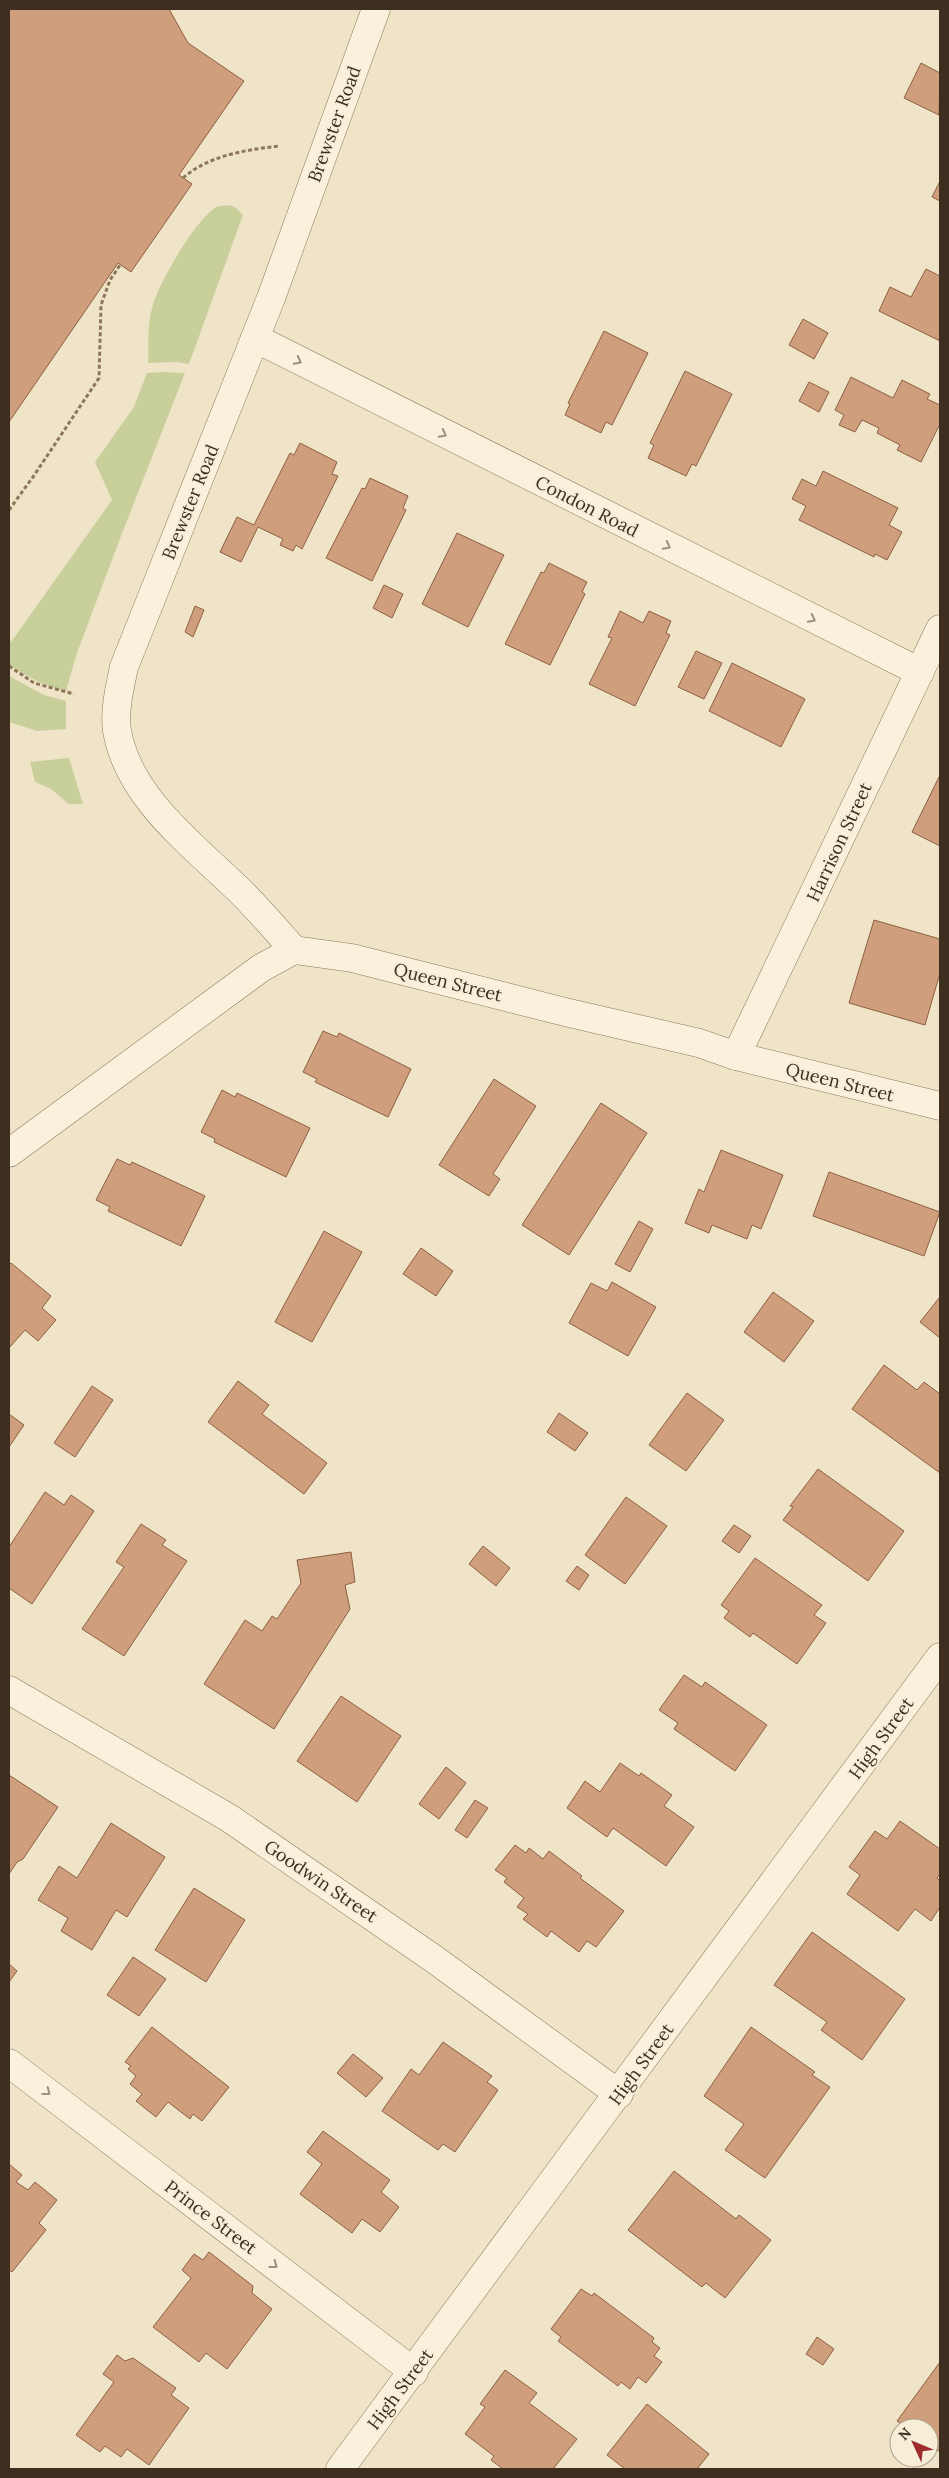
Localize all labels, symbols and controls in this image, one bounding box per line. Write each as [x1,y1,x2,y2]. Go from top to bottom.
street label: Brewster Road [302,62,366,185]
one-way arrow [293,355,302,365]
one-way arrow [438,428,447,438]
street label: Brewster Road [156,441,224,563]
street label: Condon Road [532,470,643,542]
one-way arrow [662,540,671,550]
one-way arrow [807,612,816,622]
street label: Harrison Street [801,778,877,905]
street label: Queen Street [391,957,505,1007]
street label: Queen Street [783,1057,897,1107]
street label: High Street [844,1692,919,1784]
street label: Goodwin Street [260,1835,382,1927]
street label: High Street [604,2018,679,2110]
one-way arrow [42,2087,51,2096]
street label: Prince Street [160,2175,262,2259]
one-way arrow [268,2260,277,2268]
street label: High Street [362,2344,438,2434]
north arrow [889,2418,939,2468]
text: N [894,2424,915,2444]

